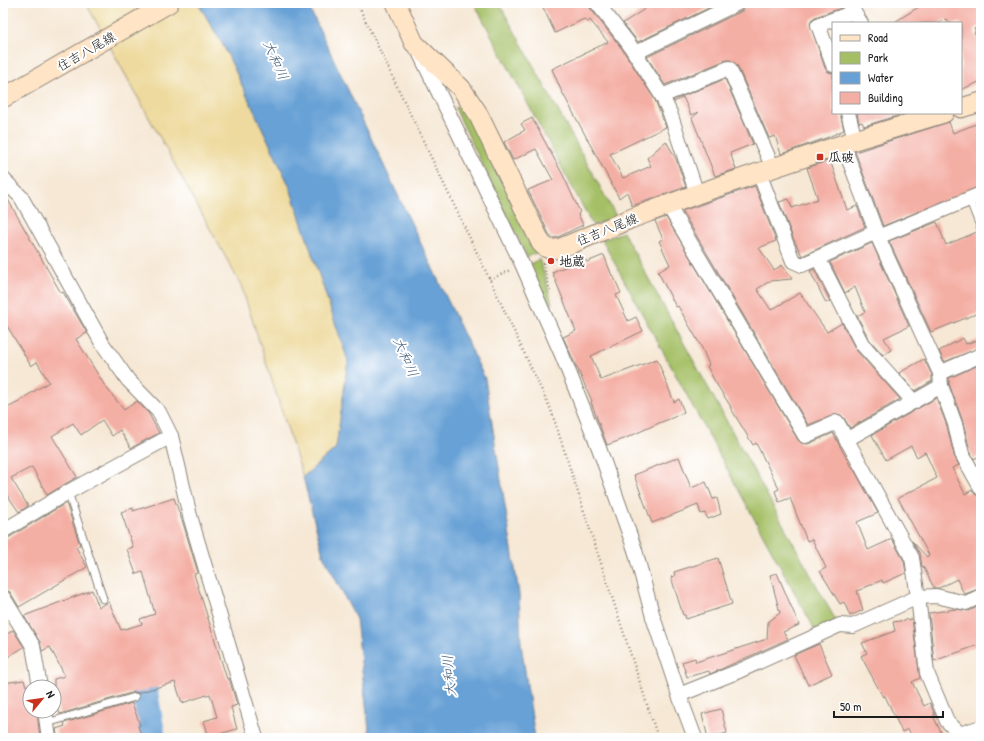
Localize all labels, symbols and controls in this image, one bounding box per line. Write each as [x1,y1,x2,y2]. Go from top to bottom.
legend [832,22,962,114]
street label: 住吉八尾線 [53,26,120,75]
text: Road [868,29,888,46]
water label: 大和川 [259,37,294,83]
text: Park [868,49,888,66]
text: Water [868,69,894,86]
text: Building [868,89,903,106]
place label: 瓜破 [828,148,854,166]
marker: 瓜破 [815,152,825,162]
street label: 住吉八尾線 [573,208,641,250]
place label: 地蔵 [559,252,585,270]
marker: 地蔵 [546,256,556,266]
water label: 大和川 [389,334,424,380]
water label: 大和川 [437,654,460,698]
north arrow [22,679,62,719]
text: N [43,688,58,700]
scale bar [834,693,943,719]
text: 50 m [840,698,861,715]

